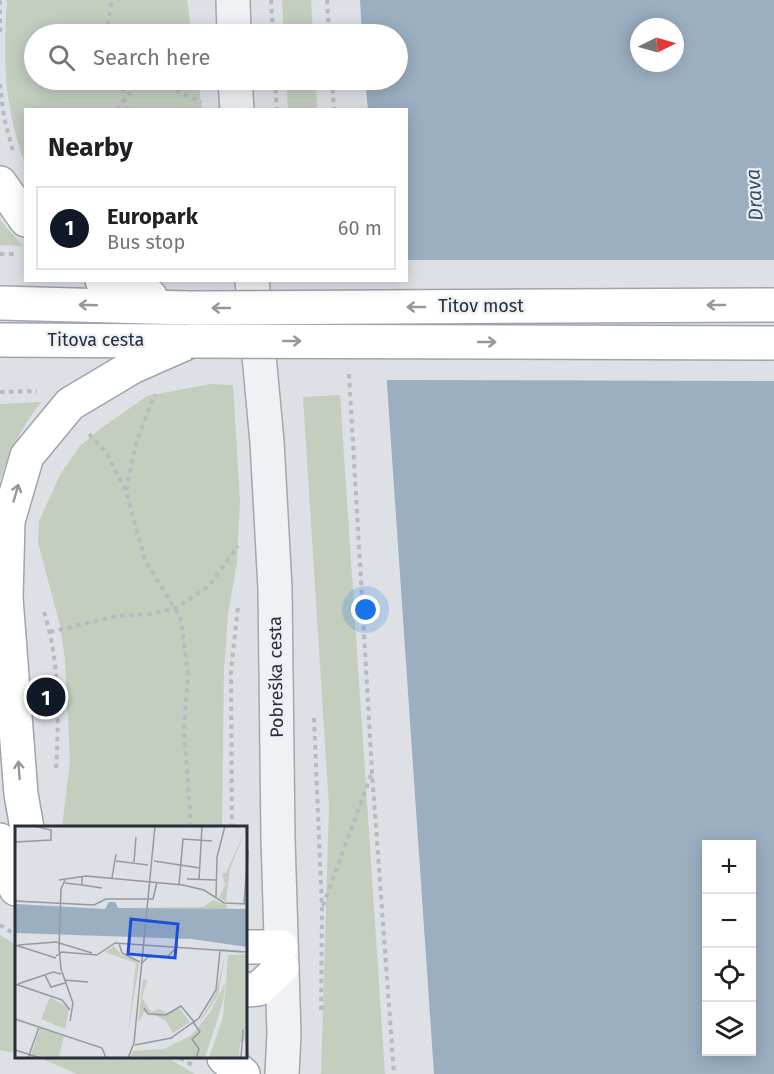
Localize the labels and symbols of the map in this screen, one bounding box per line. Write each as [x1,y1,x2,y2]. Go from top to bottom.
north arrow [630,18,684,72]
water label: Drava [740,168,768,222]
street label: Titov most [438,295,524,317]
one-way arrow [706,299,726,311]
one-way arrow [79,300,98,311]
one-way arrow [406,301,426,313]
one-way arrow [211,302,231,314]
street label: Titova cesta [48,329,144,351]
one-way arrow [281,335,301,347]
one-way arrow [476,336,496,348]
one-way arrow [11,484,23,503]
your location [351,595,380,624]
street label: Pobreška cesta [264,616,288,738]
pin: 1 [26,674,66,720]
one-way arrow [14,761,25,781]
inset map [15,826,248,1059]

